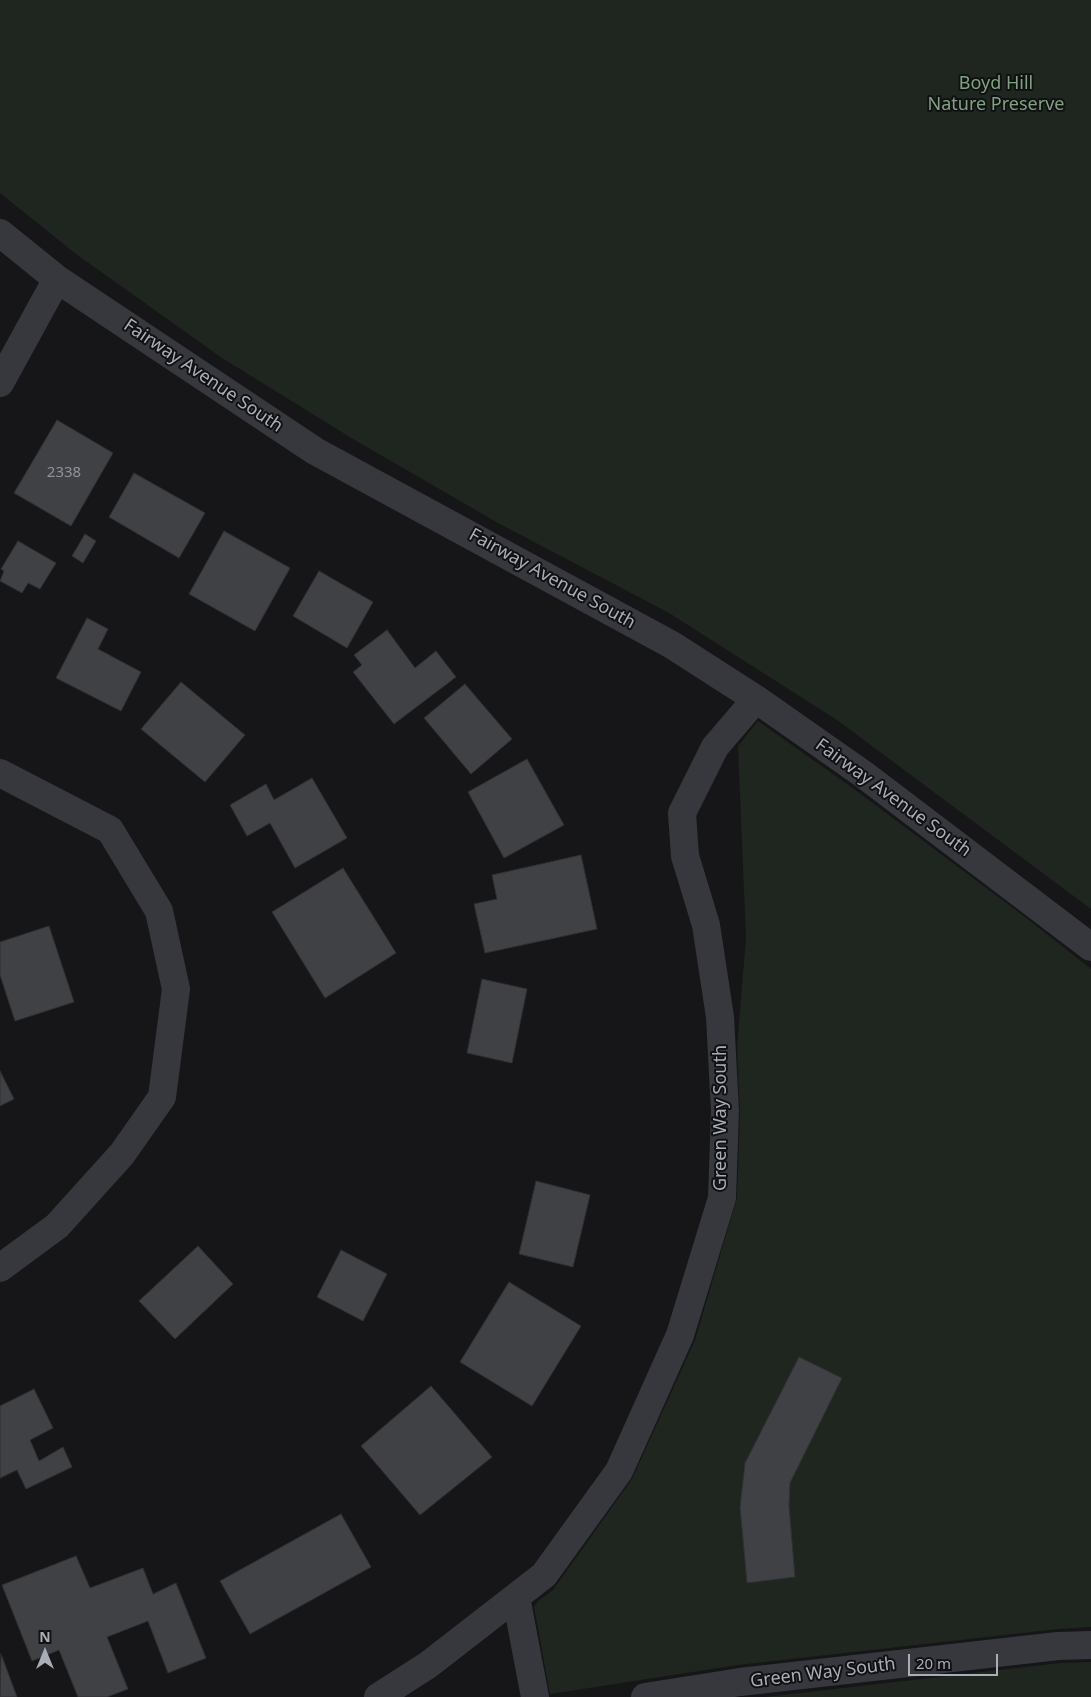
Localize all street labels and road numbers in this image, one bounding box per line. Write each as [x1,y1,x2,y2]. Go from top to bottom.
street label: Fairway Avenue South [119,315,287,437]
street label: Fairway Avenue South [465,524,639,634]
street label: Fairway Avenue South [811,734,975,862]
street label: Green Way South [710,1045,732,1191]
street label: Green Way South [749,1653,897,1693]

